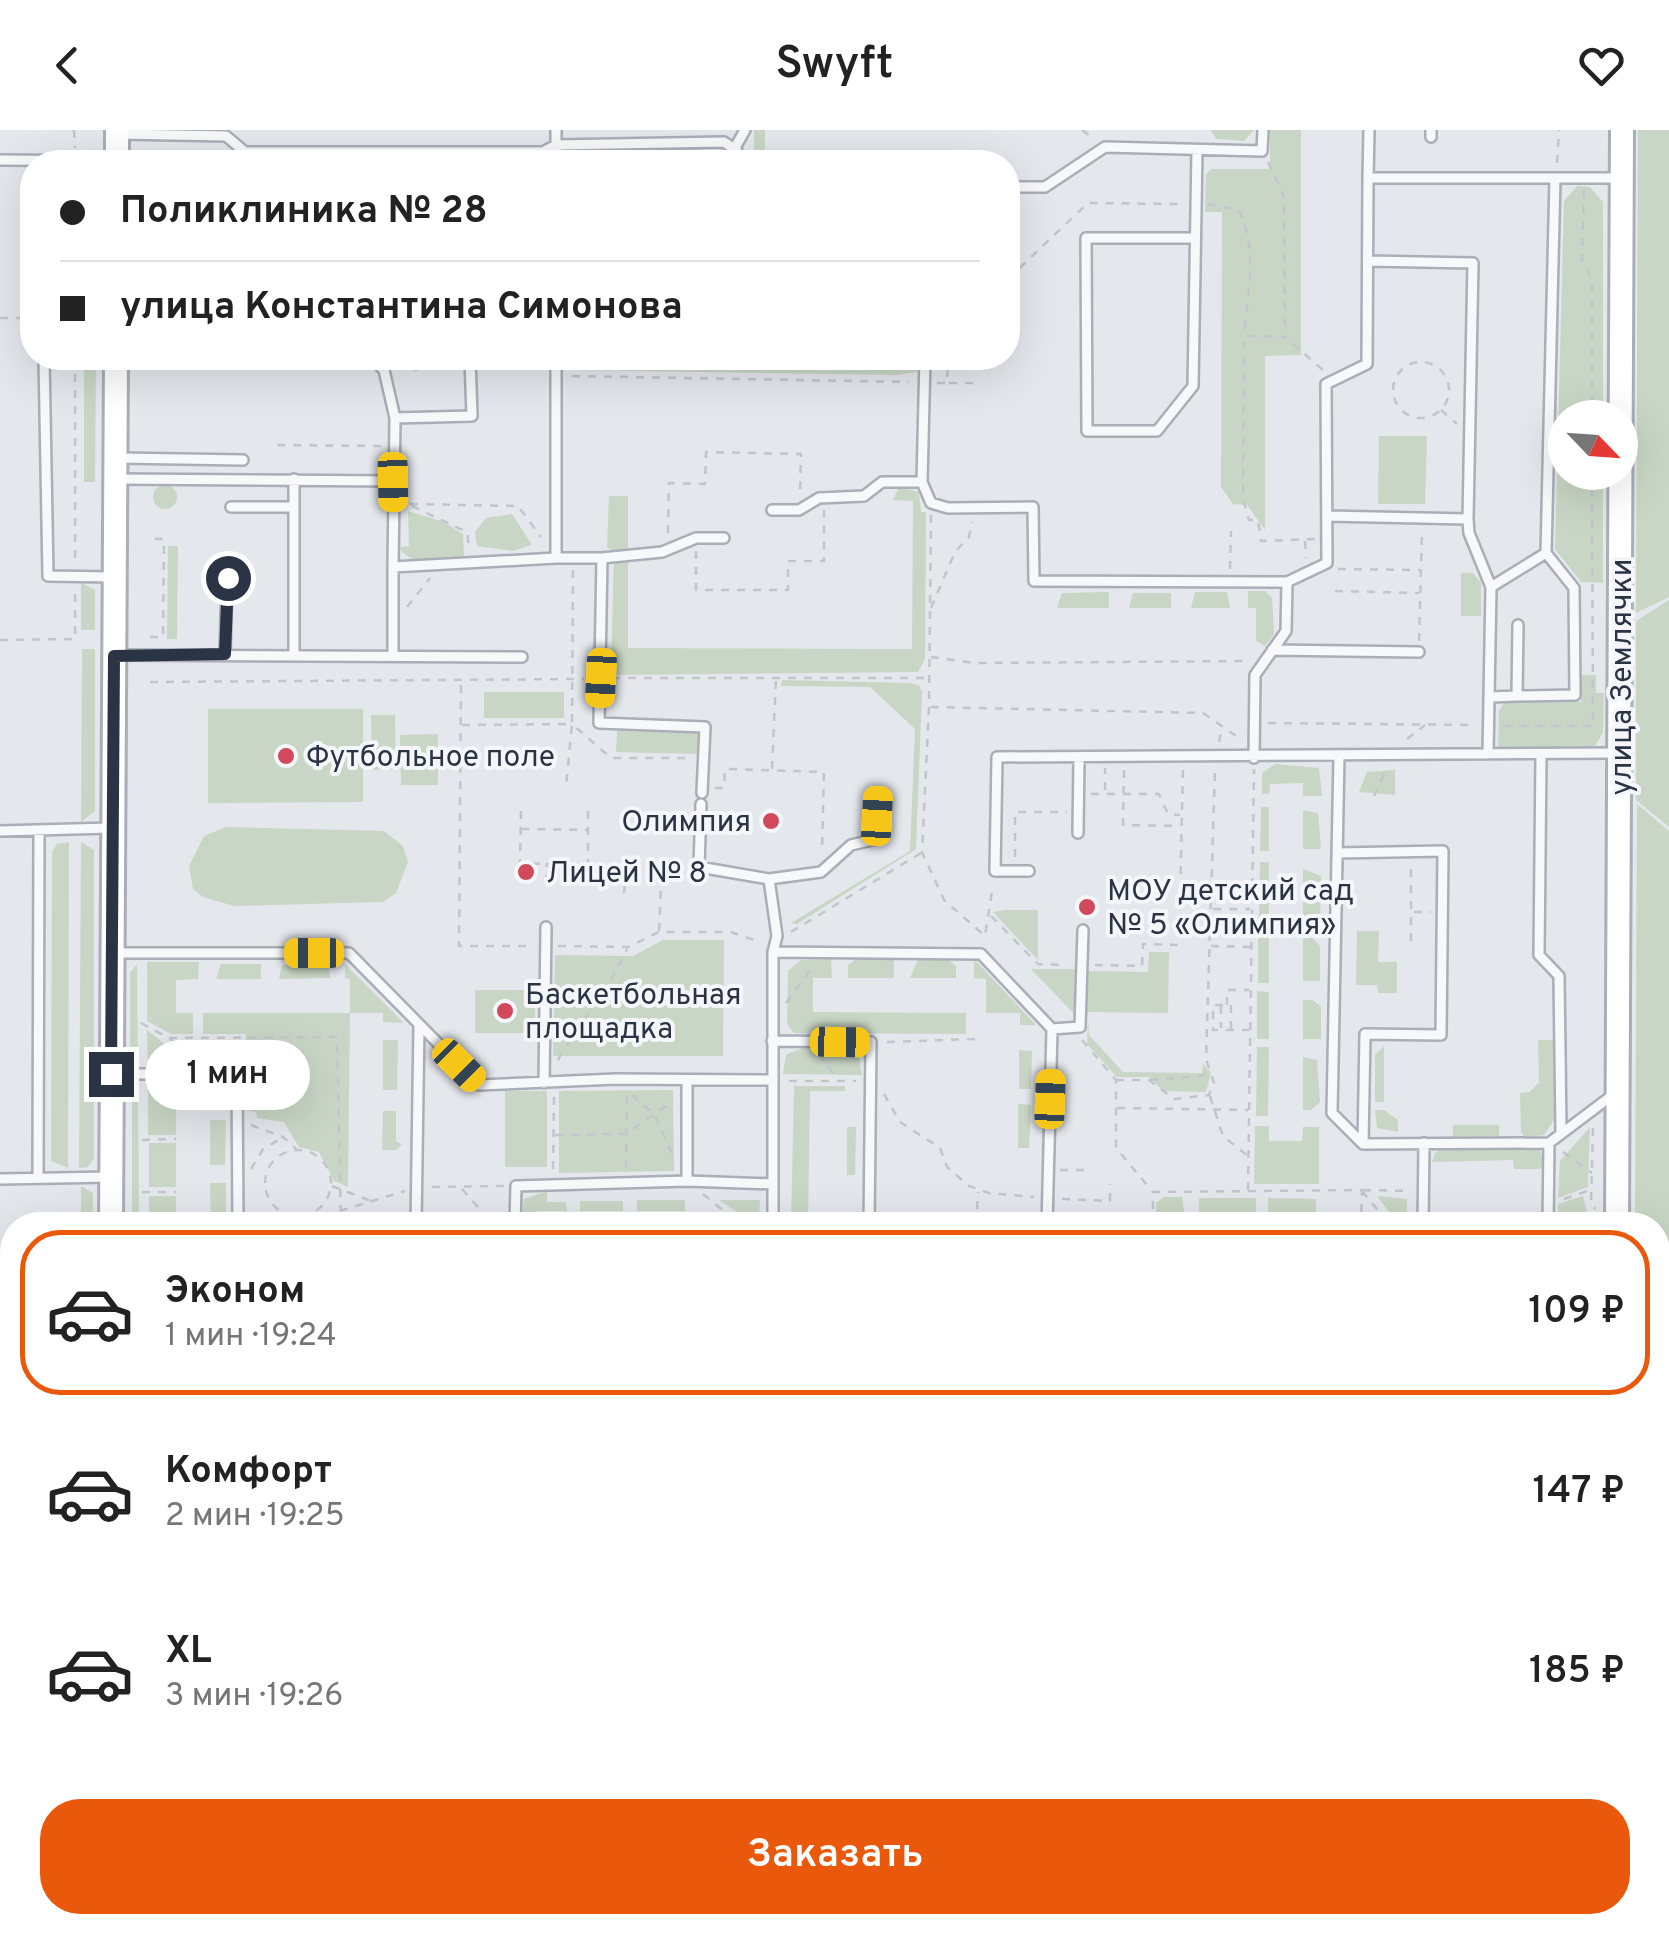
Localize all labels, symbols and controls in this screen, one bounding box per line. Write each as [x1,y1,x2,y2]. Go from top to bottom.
text: Swyft [775,37,894,94]
icon: back [40,38,95,93]
icon: heart [1574,38,1629,93]
text: Поликлиника № 28 [120,188,488,237]
text: улица Константина Симонова [120,284,683,333]
north arrow [1548,400,1638,490]
map controls [1548,400,1638,490]
car [377,452,409,512]
route start [206,556,251,601]
street label: улица Землячки [1605,559,1642,795]
car [584,647,618,709]
place label: Футбольное поле [306,740,555,777]
marker: Футбольное поле [275,745,297,767]
car [860,785,894,847]
place label: Олимпия [621,805,751,842]
marker: Олимпия [760,810,782,832]
place label: Лицей № 8 [546,856,707,893]
marker: Лицей № 8 [515,861,537,883]
place label: МОУ детский сад № 5 «Олимпия» [1107,874,1354,945]
marker: МОУ детский сад № 5 «Олимпия» [1076,896,1098,918]
car [284,938,344,968]
place label: Баскетбольная площадка [525,978,742,1049]
marker: Баскетбольная площадка [494,1000,516,1022]
car [810,1026,870,1058]
car [427,1033,491,1097]
callout: 1 мин [146,1039,311,1109]
route end [89,1052,134,1097]
text: 1 мин [187,1055,268,1095]
car [1034,1068,1066,1130]
icon: car [45,1268,135,1358]
text: Эконом [165,1268,305,1317]
text: 109 ₽ [1528,1288,1625,1337]
text: 1 мин · 19:24 [165,1317,337,1357]
icon: car [45,1448,135,1538]
text: Комфорт [165,1448,332,1497]
text: 147 ₽ [1533,1468,1625,1517]
text: 2 мин · 19:25 [165,1497,345,1537]
icon: car [45,1628,135,1718]
text: XL [165,1628,212,1677]
text: 185 ₽ [1529,1648,1625,1697]
text: 3 мин · 19:26 [165,1677,343,1717]
button: Заказать [40,1799,1630,1914]

